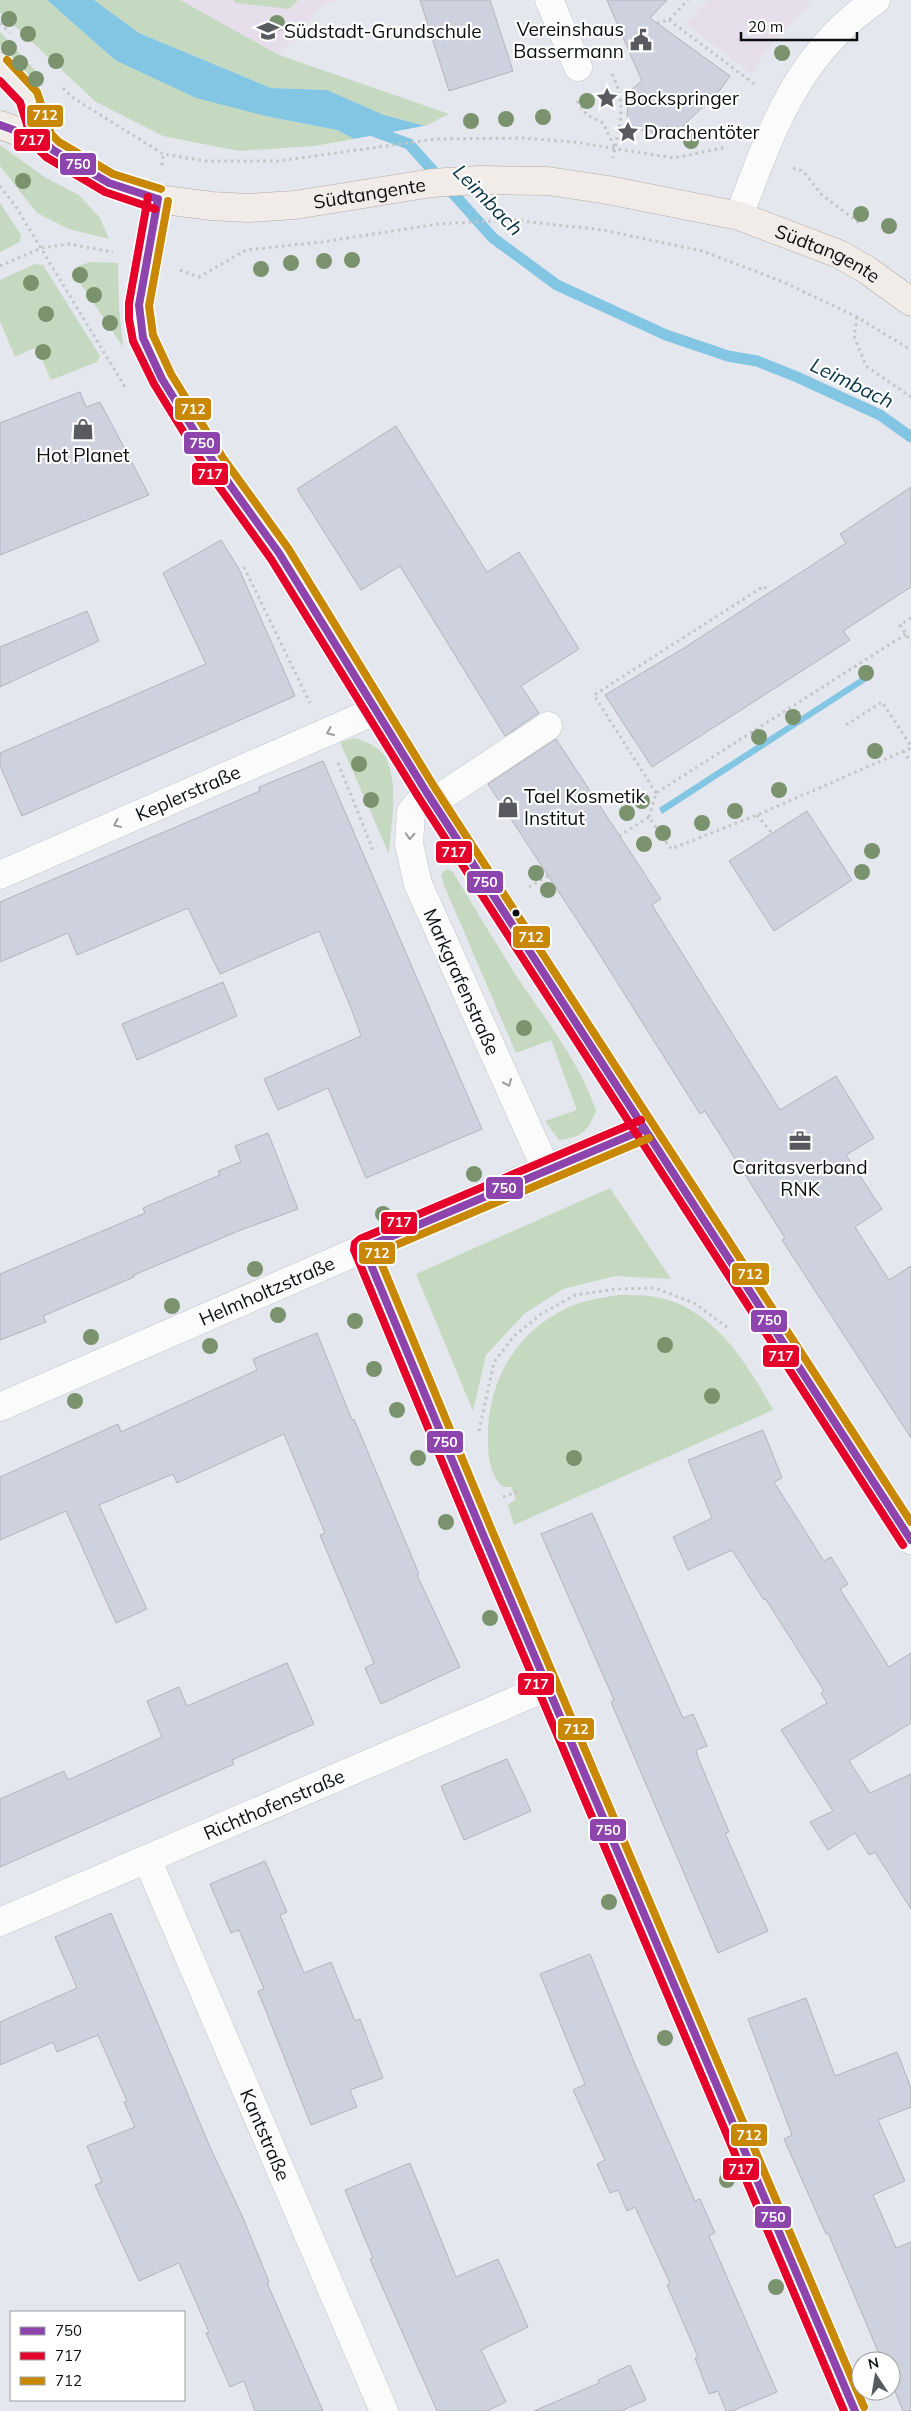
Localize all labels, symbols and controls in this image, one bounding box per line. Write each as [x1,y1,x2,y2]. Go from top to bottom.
scale bar [741,10,857,42]
place label: Vereinshaus Bassermann [513,17,624,63]
text: 20 m [748,17,783,36]
school or university icon: Südstadt-Grundschule [255,18,281,44]
place label: Südstadt-Grundschule [284,19,482,43]
public building icon: Vereinshaus Bassermann [628,27,654,53]
place icon: Bockspringer [594,85,620,111]
place label: Bockspringer [624,86,739,110]
line badge: 712 [26,104,64,128]
text: 712 [32,106,58,124]
place icon: Drachentöter [615,119,641,145]
place label: Drachentöter [644,120,760,144]
line badge: 717 [13,128,51,152]
text: 717 [19,131,45,149]
line badge: 750 [59,152,97,176]
text: 750 [65,155,91,173]
water label: Leimbach [448,159,528,241]
street label: Südtangente [312,172,427,214]
street label: Südtangente [772,219,885,288]
water label: Leimbach [806,352,898,413]
line badge: 712 [174,397,212,421]
text: 712 [180,400,206,418]
shop icon: Hot Planet [70,416,96,442]
line badge: 750 [183,431,221,455]
text: 750 [189,434,215,452]
place label: Hot Planet [36,443,130,467]
line badge: 717 [191,462,229,486]
text: 717 [197,465,223,483]
one-way arrow [326,725,335,736]
street label: Keplerstraße [132,759,244,826]
place label: Tael Kosmetik Institut [524,784,646,830]
shop icon: Tael Kosmetik Institut [495,794,521,820]
one-way arrow [113,817,122,828]
one-way arrow [404,832,415,840]
line badge: 717 [435,840,473,864]
text: 717 [441,843,467,861]
line badge: 750 [466,870,504,894]
text: 750 [472,873,498,891]
street label: Markgrafenstraße [419,905,505,1059]
unlabelled marker [511,908,521,918]
line badge: 712 [512,925,551,949]
text: 712 [518,928,544,946]
one-way arrow [501,1078,512,1087]
office icon: Caritasverband RNK [787,1128,813,1154]
place label: Caritasverband RNK [732,1155,868,1201]
line badge: 750 [485,1176,524,1200]
text: 750 [491,1179,517,1197]
line badge: 717 [380,1211,418,1235]
text: 717 [386,1213,412,1231]
line badge: 712 [358,1241,396,1265]
text: 712 [364,1244,390,1262]
street label: Helmholtzstraße [195,1251,338,1331]
line badge: 712 [731,1262,770,1286]
text: 712 [737,1265,763,1283]
line badge: 750 [750,1309,788,1333]
text: 750 [756,1311,782,1329]
line badge: 717 [762,1344,800,1368]
text: 717 [768,1347,794,1365]
line badge: 750 [426,1430,464,1454]
text: 750 [432,1433,458,1451]
line badge: 717 [517,1672,555,1696]
text: 717 [523,1675,549,1693]
line badge: 712 [557,1717,595,1741]
text: 712 [563,1720,589,1738]
street label: Richthofenstraße [200,1764,348,1845]
line badge: 750 [589,1818,627,1842]
text: 750 [595,1821,621,1839]
street label: Kantstraße [235,2085,296,2184]
line badge: 712 [730,2123,768,2147]
text: 712 [736,2126,762,2144]
line badge: 717 [722,2157,760,2181]
text: 717 [728,2160,754,2178]
line badge: 750 [754,2205,792,2229]
text: 750 [760,2208,786,2226]
legend [10,2311,185,2401]
text: 750 [55,2321,82,2340]
text: 717 [55,2346,82,2365]
north arrow [851,2351,901,2401]
text: N [866,2353,880,2373]
text: 712 [55,2371,82,2390]

